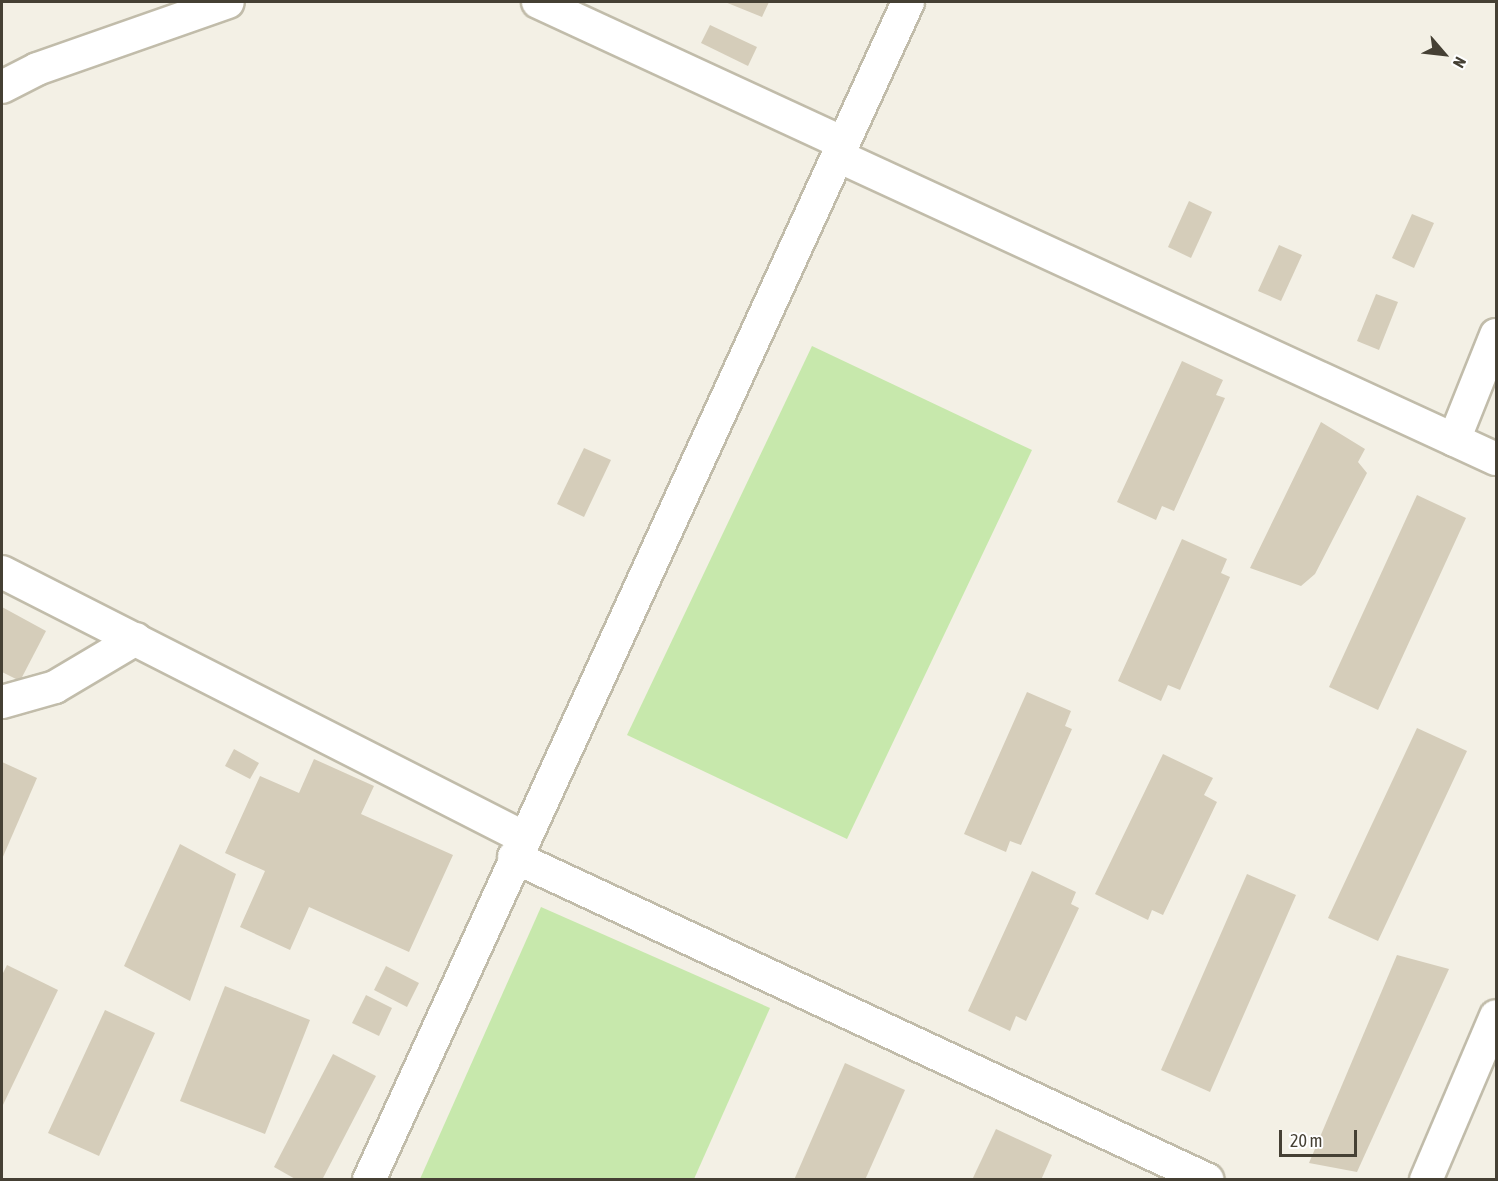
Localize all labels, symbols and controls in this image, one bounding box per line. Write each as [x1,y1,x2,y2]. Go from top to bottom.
north arrow [1414,24,1474,84]
text: N [1450,54,1470,71]
scale bar [1282,1118,1360,1156]
text: 20 m [1290,1130,1322,1151]

